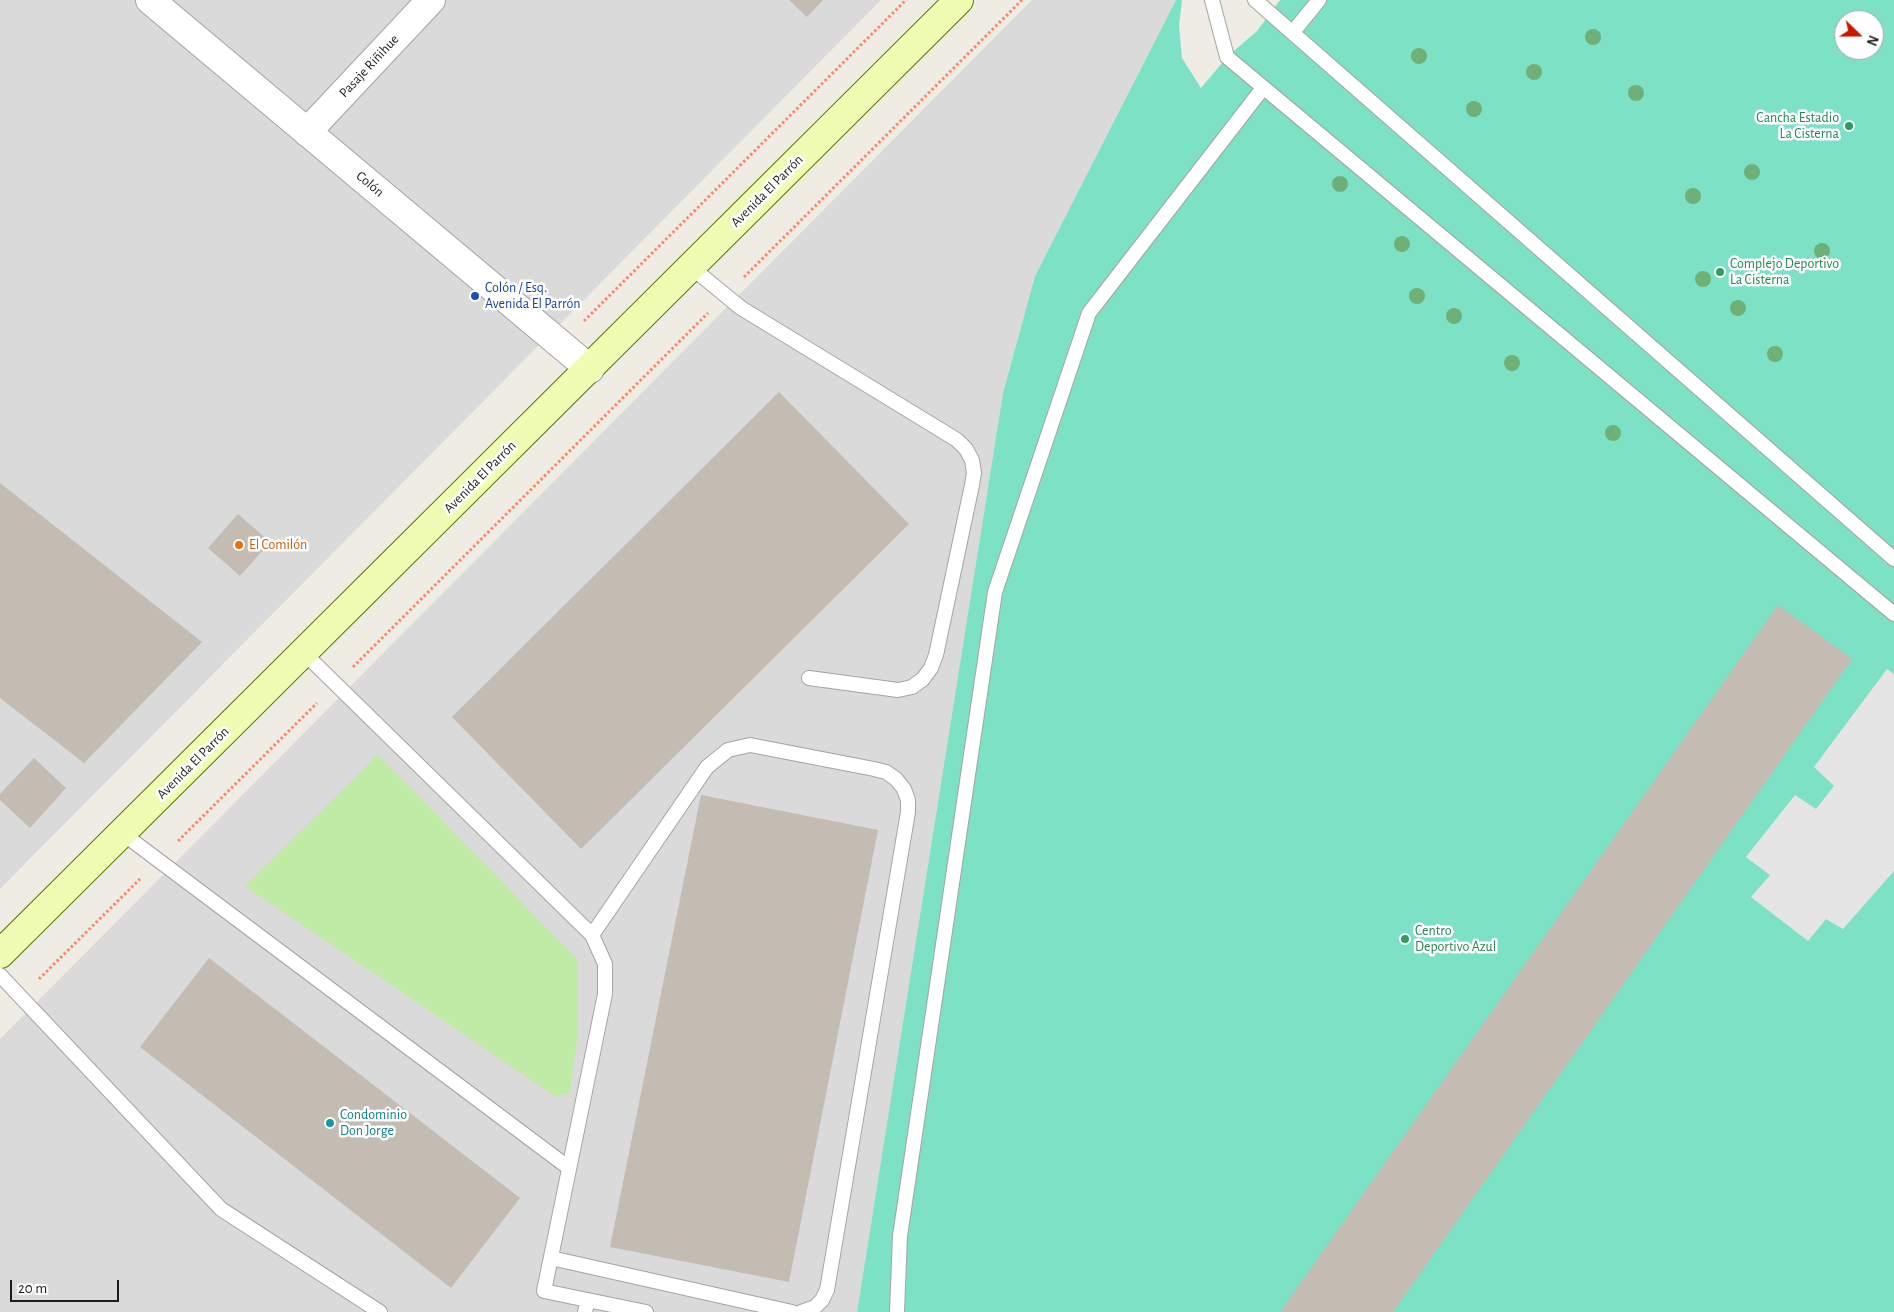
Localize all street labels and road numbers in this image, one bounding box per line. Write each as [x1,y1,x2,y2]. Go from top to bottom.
street label: Pasaje Riñihue [336,31,402,101]
street label: Avenida El Parrón [727,151,807,231]
street label: Colón [353,168,387,200]
street label: Avenida El Parrón [440,437,520,517]
street label: Avenida El Parrón [153,723,233,803]

